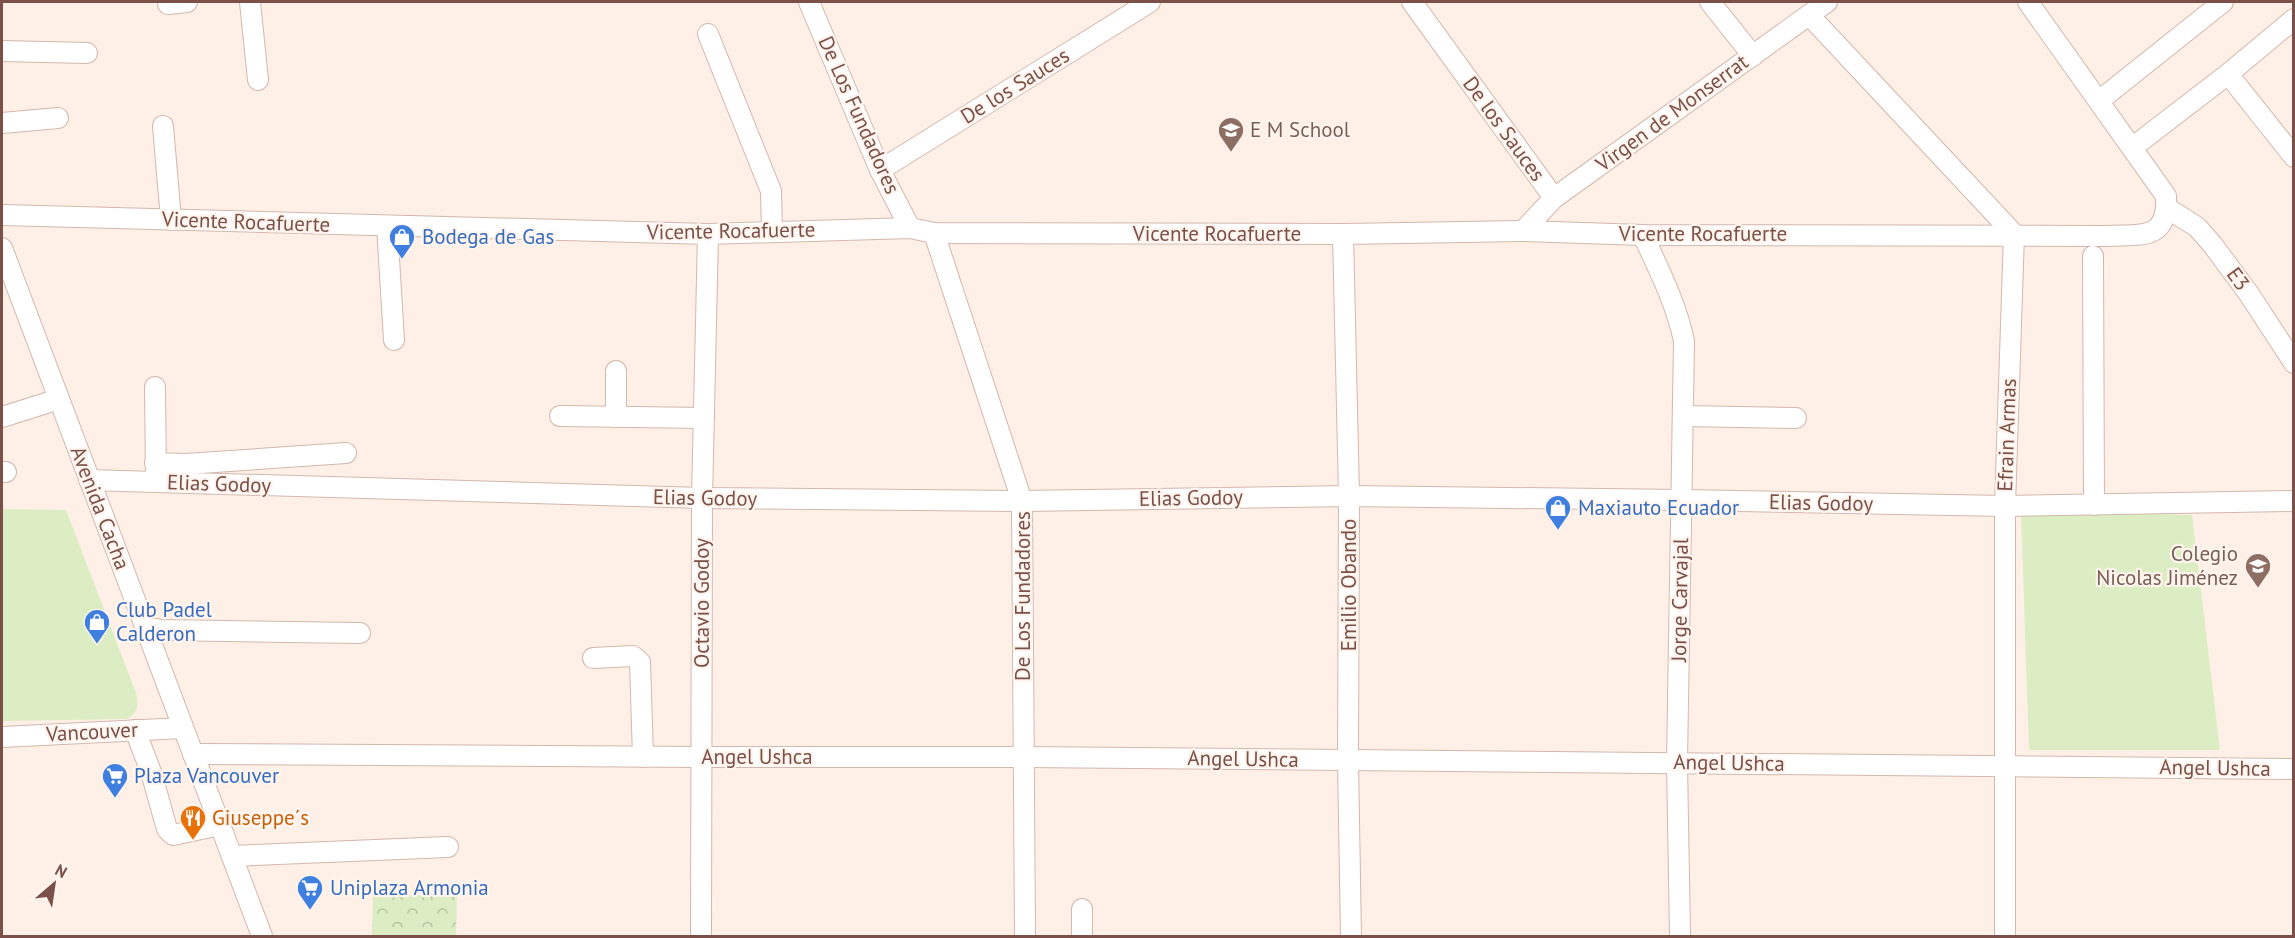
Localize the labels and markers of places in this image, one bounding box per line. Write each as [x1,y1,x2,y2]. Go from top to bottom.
school or university icon: E M School [1216,115,1246,153]
place label: E M School [1250,116,1350,143]
shop icon: Bodega de Gas [387,222,417,260]
place label: Bodega de Gas [422,223,554,250]
shop icon: Maxiauto Ecuador [1543,493,1573,531]
place label: Maxiauto Ecuador [1578,494,1739,521]
place label: Colegio Nicolas Jiménez [2096,540,2238,591]
school or university icon: Colegio Nicolas Jiménez [2243,551,2273,589]
place label: Club Padel Calderon [116,596,212,647]
shop icon: Club Padel Calderon [82,607,112,645]
supermarket icon: Plaza Vancouver [100,761,130,799]
place label: Plaza Vancouver [134,762,279,789]
restaurant icon: Giuseppe´s [178,803,208,841]
place label: Giuseppe´s [212,804,309,831]
supermarket icon: Uniplaza Armonia [295,873,325,911]
place label: Uniplaza Armonia [330,874,489,901]

